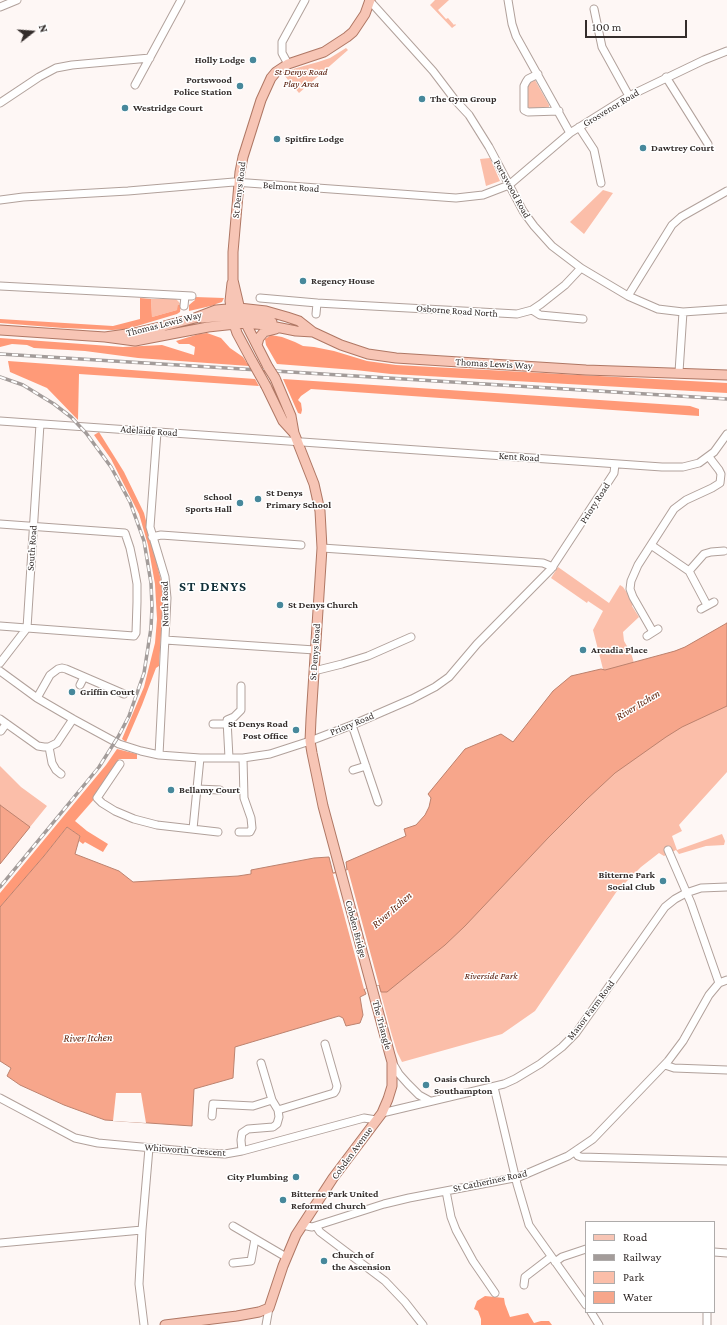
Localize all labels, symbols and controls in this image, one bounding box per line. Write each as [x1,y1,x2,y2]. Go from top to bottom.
north arrow [12,12,52,52]
scale bar [587,12,689,38]
text: 100 m [592,20,621,34]
text: N [37,23,50,34]
place label: Holly Lodge [195,54,245,66]
marker: Holly Lodge [248,55,258,65]
park label: St Denys Road Play Area [274,66,328,90]
place label: Portswood Police Station [174,74,232,98]
marker: Portswood Police Station [235,81,245,91]
street label: Grosvenor Road [581,87,641,129]
place label: The Gym Group [430,93,496,105]
marker: The Gym Group [417,94,427,104]
place label: Westridge Court [133,102,203,114]
marker: Westridge Court [120,103,130,113]
place label: Spitfire Lodge [285,133,344,145]
marker: Spitfire Lodge [272,134,282,144]
place label: Dawtrey Court [651,142,714,154]
marker: Dawtrey Court [638,143,648,153]
street label: Portswood Road [491,158,533,220]
street label: St Denys Road [230,161,248,219]
street label: Belmont Road [262,179,320,195]
place label: Regency House [311,275,375,287]
marker: Regency House [298,276,308,286]
street label: Osborne Road North [416,302,498,320]
street label: Thomas Lewis Way [125,309,203,339]
street label: Thomas Lewis Way [455,356,533,372]
street label: Adelaide Road [120,423,178,439]
street label: Kent Road [498,450,540,464]
street label: Priory Road [577,480,613,526]
place label: St Denys Primary School [266,487,331,510]
place label: School Sports Hall [185,491,232,514]
marker: St Denys Primary School [253,494,263,504]
marker: School Sports Hall [235,498,245,508]
street label: South Road [24,525,40,571]
district label: ST DENYS [179,579,247,595]
street label: North Road [159,581,171,627]
place label: St Denys Church [288,599,358,611]
marker: St Denys Church [275,600,285,610]
street label: St Denys Road [307,623,323,681]
place label: Arcadia Place [591,644,648,656]
marker: Arcadia Place [578,645,588,655]
place label: Griffin Court [80,686,135,698]
marker: Griffin Court [67,687,77,697]
water label: River Itchen [614,687,662,723]
street label: Priory Road [328,710,376,738]
place label: St Denys Road Post Office [228,718,288,742]
marker: St Denys Road Post Office [291,725,301,735]
place label: Bellamy Court [179,784,240,796]
marker: Bellamy Court [166,785,176,795]
place label: Bitterne Park Social Club [599,869,655,892]
marker: Bitterne Park Social Club [658,876,668,886]
water label: River Itchen [369,889,415,931]
street label: Cobden Bridge [343,899,369,959]
park label: Riverside Park [464,970,518,982]
street label: Manor Farm Road [565,978,617,1042]
street label: The Triangle [370,999,394,1051]
water label: River Itchen [63,1031,113,1045]
place label: Oasis Church Southampton [434,1073,493,1096]
marker: Oasis Church Southampton [421,1080,431,1090]
street label: Cobden Avenue [329,1124,375,1182]
street label: Whitworth Crescent [144,1141,226,1159]
street label: St Catherines Road [452,1167,528,1195]
place label: City Plumbing [227,1171,288,1183]
marker: City Plumbing [291,1172,301,1182]
place label: Bitterne Park United Reformed Church [291,1188,378,1212]
marker: Bitterne Park United Reformed Church [278,1195,288,1205]
legend [585,1221,715,1313]
text: Road [623,1230,647,1244]
place label: Church of the Ascension [332,1249,391,1272]
text: Railway [623,1250,661,1264]
marker: Church of the Ascension [319,1256,329,1266]
text: Park [623,1270,644,1284]
text: Water [623,1290,652,1304]

